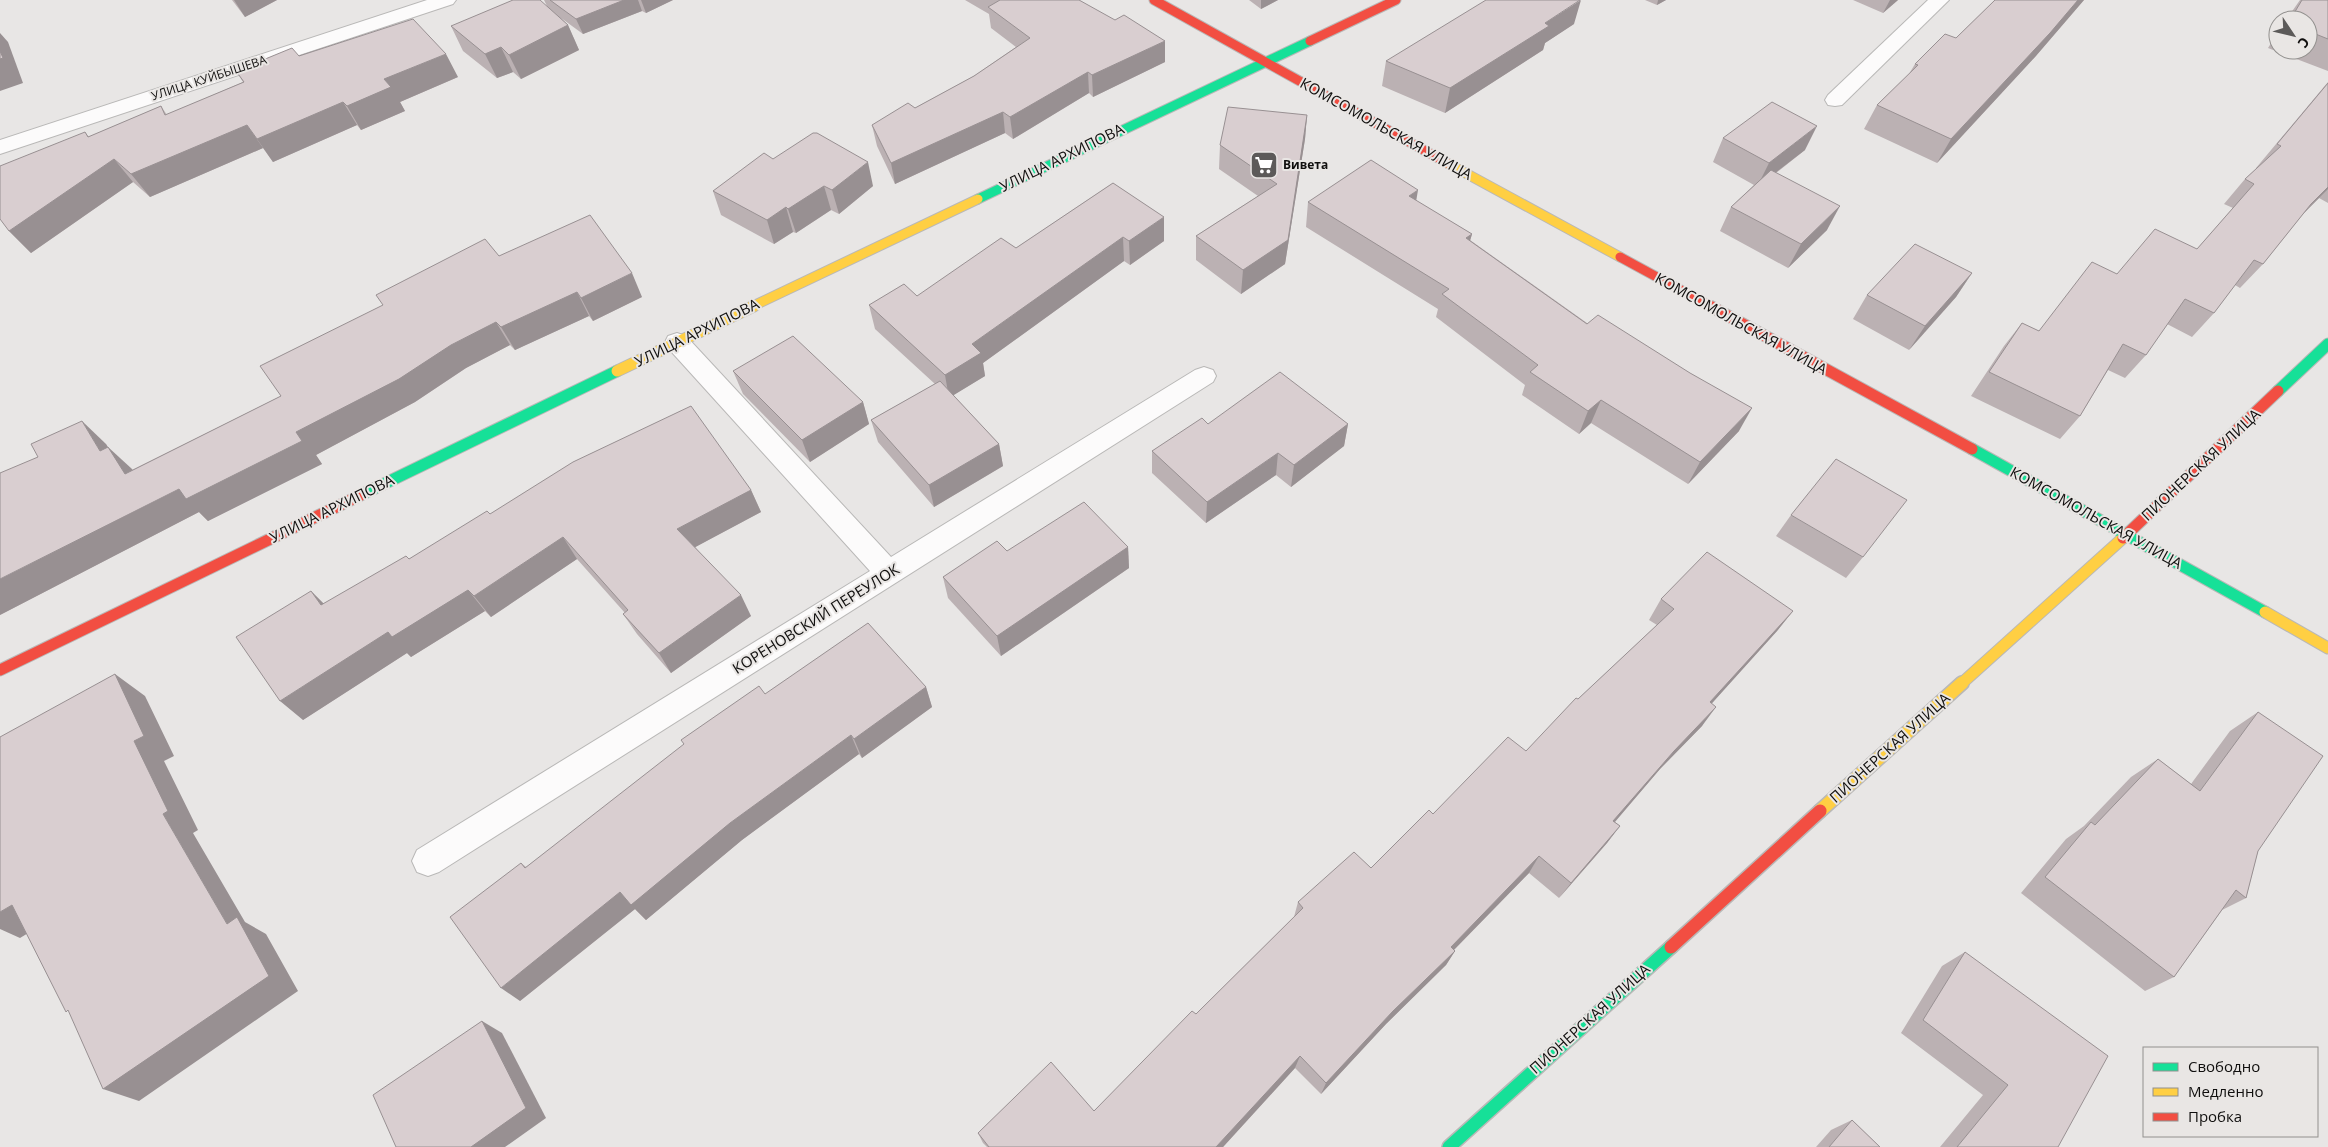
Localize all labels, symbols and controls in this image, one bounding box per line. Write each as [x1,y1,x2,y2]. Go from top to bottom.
north arrow [2268,10,2318,60]
text: С [2294,34,2314,52]
street label: УЛИЦА КУЙБЫШЕВА [149,51,269,104]
street label: КОМСОМОЛЬСКАЯ УЛИЦА [1297,72,1477,184]
street label: УЛИЦА АРХИПОВА [996,118,1128,196]
supermarket icon: Вивета [1249,150,1279,180]
place label: Вивета [1283,156,1328,173]
street label: КОМСОМОЛЬСКАЯ УЛИЦА [1652,267,1832,379]
street label: УЛИЦА АРХИПОВА [631,293,763,371]
street label: ПИОНЕРСКАЯ УЛИЦА [2137,404,2264,525]
street label: КОМСОМОЛЬСКАЯ УЛИЦА [2007,461,2187,573]
street label: УЛИЦА АРХИПОВА [266,469,398,547]
street label: КОРЕНОВСКИЙ ПЕРЕУЛОК [728,558,903,678]
street label: ПИОНЕРСКАЯ УЛИЦА [1825,687,1954,807]
street label: ПИОНЕРСКАЯ УЛИЦА [1525,958,1654,1078]
legend [2143,1047,2318,1137]
text: Свободно [2188,1056,2260,1076]
text: Медленно [2188,1081,2264,1101]
text: Пробка [2188,1106,2242,1126]

